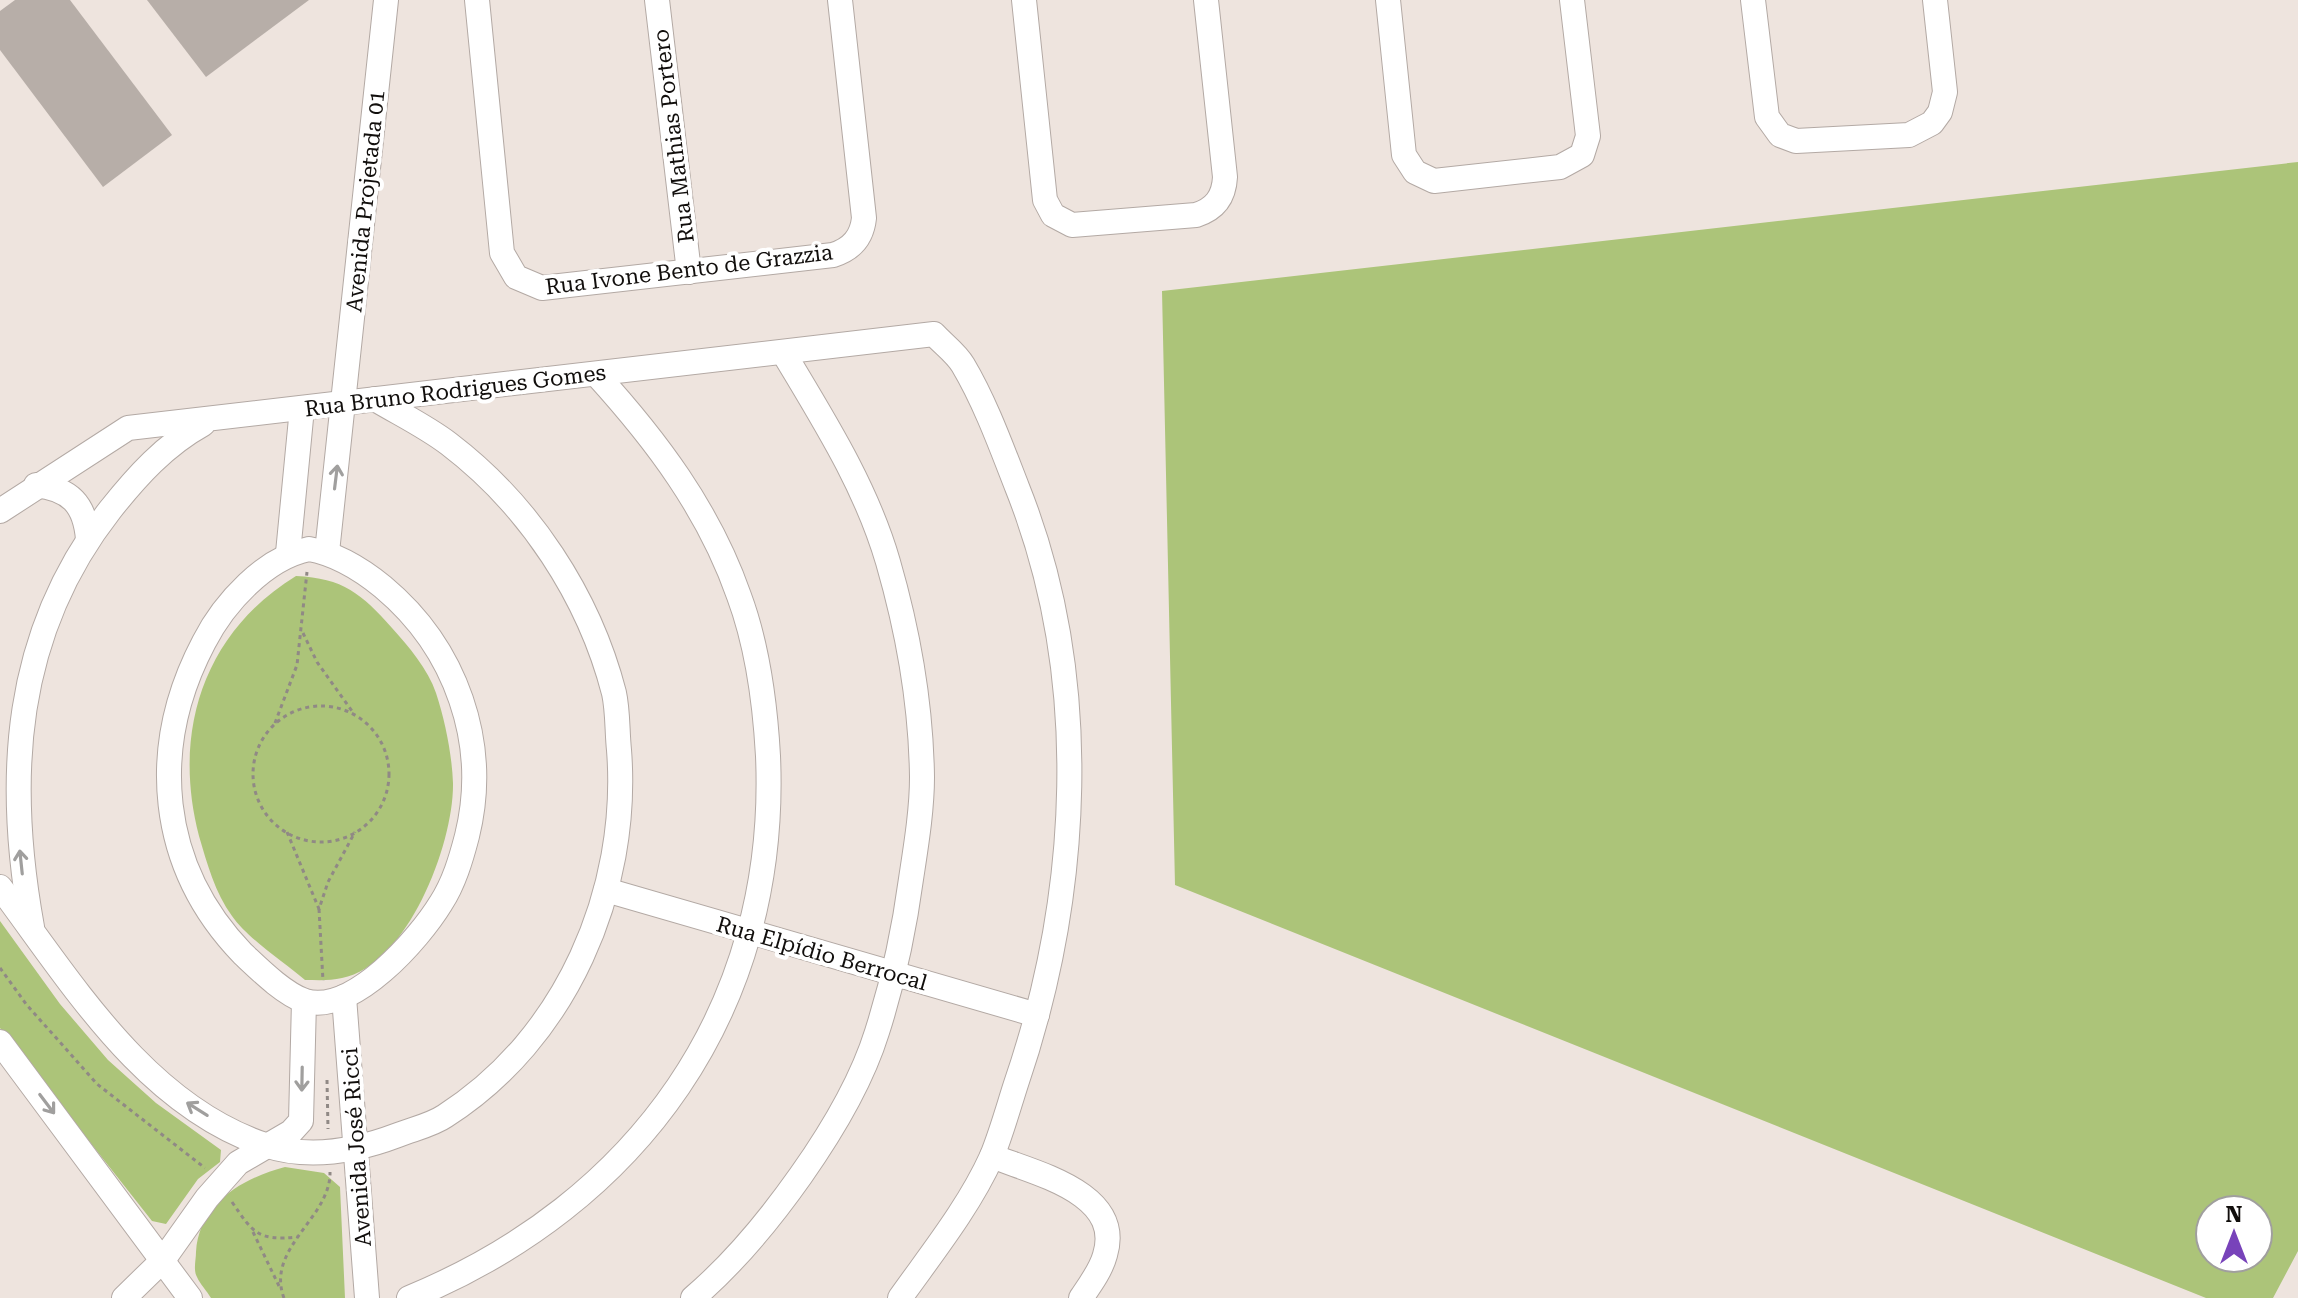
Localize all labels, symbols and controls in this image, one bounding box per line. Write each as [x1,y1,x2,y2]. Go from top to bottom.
street label: Rua Mathias Portero [648,28,699,244]
street label: Avenida Projetada 01 [341,89,390,313]
street label: Rua Ivone Bento de Grazzia [544,239,834,300]
street label: Rua Bruno Rodrigues Gomes [303,360,607,421]
one-way arrow [328,465,343,491]
one-way arrow [14,849,29,875]
street label: Rua Elpídio Berrocal [714,911,930,996]
street label: Avenida José Ricci [337,1047,376,1247]
one-way arrow [295,1065,310,1092]
one-way arrow [38,1093,55,1115]
one-way arrow [186,1101,208,1118]
north arrow [2194,1194,2274,1274]
text: N [2226,1202,2243,1227]

